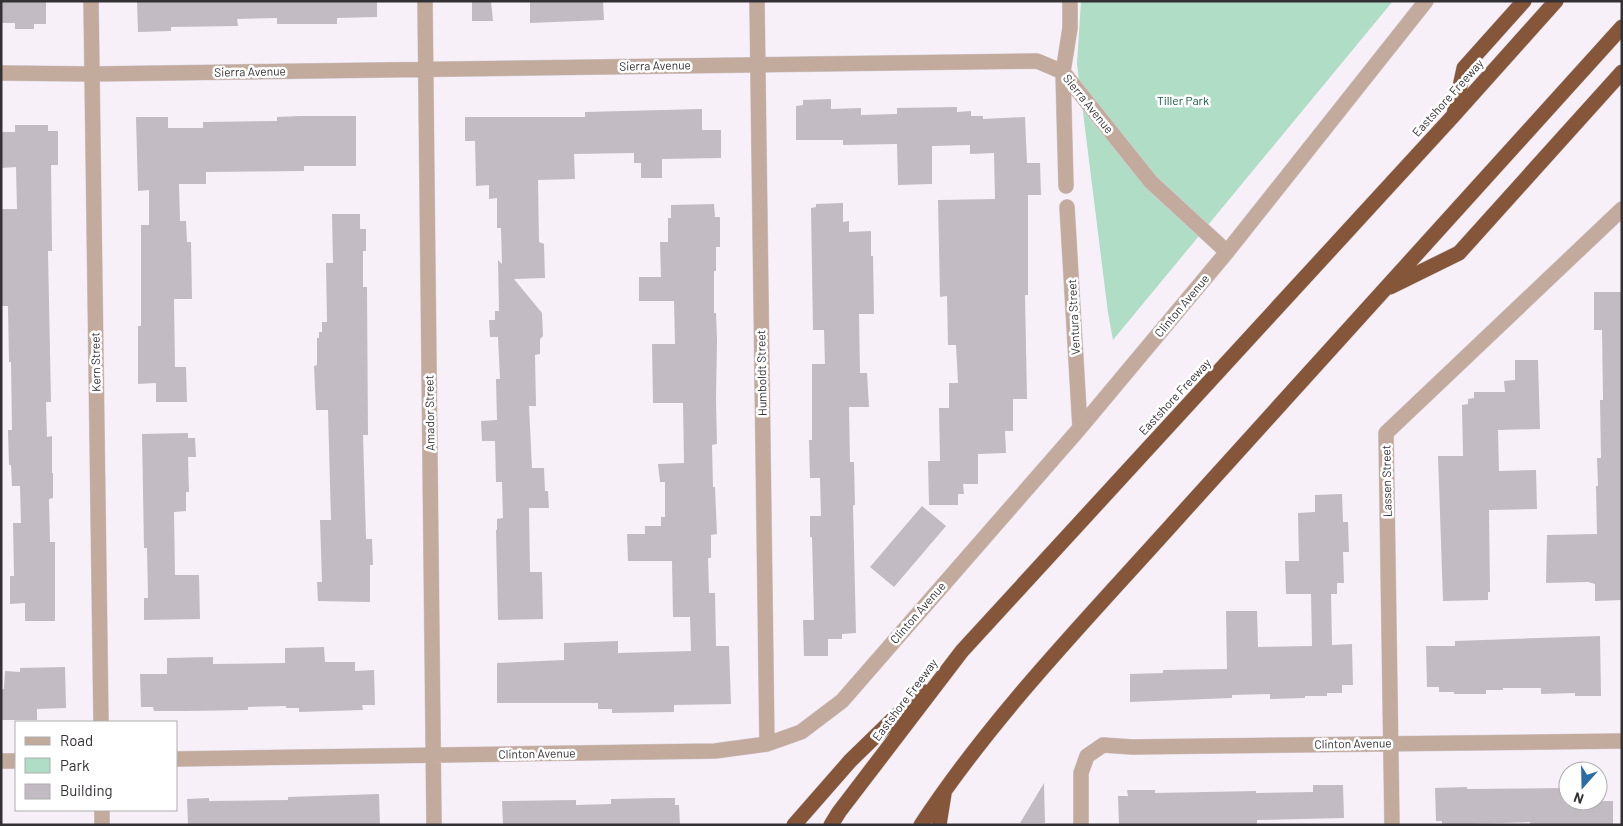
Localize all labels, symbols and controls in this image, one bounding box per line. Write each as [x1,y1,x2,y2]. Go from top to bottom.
street label: Eastshore Freeway [1409,56,1486,139]
street label: Sierra Avenue [619,57,691,73]
street label: Sierra Avenue [214,63,286,79]
street label: Sierra Avenue [1061,71,1117,136]
park label: Tiller Park [1157,93,1209,107]
street label: Clinton Avenue [1151,271,1211,339]
street label: Ventura Street [1064,279,1082,355]
street label: Humboldt Street [753,330,769,416]
street label: Kern Street [87,332,103,392]
street label: Eastshore Freeway [1135,355,1213,437]
street label: Amador Street [421,375,437,451]
street label: Lassen Street [1378,445,1394,517]
street label: Clinton Avenue [887,579,948,646]
street label: Eastshore Freeway [869,655,940,743]
legend [15,721,178,811]
text: Road [60,731,93,749]
street label: Clinton Avenue [1314,735,1392,751]
street label: Clinton Avenue [498,745,576,761]
text: Park [60,756,90,774]
north arrow [1558,761,1608,811]
text: Building [60,781,113,799]
text: N [1571,789,1586,808]

